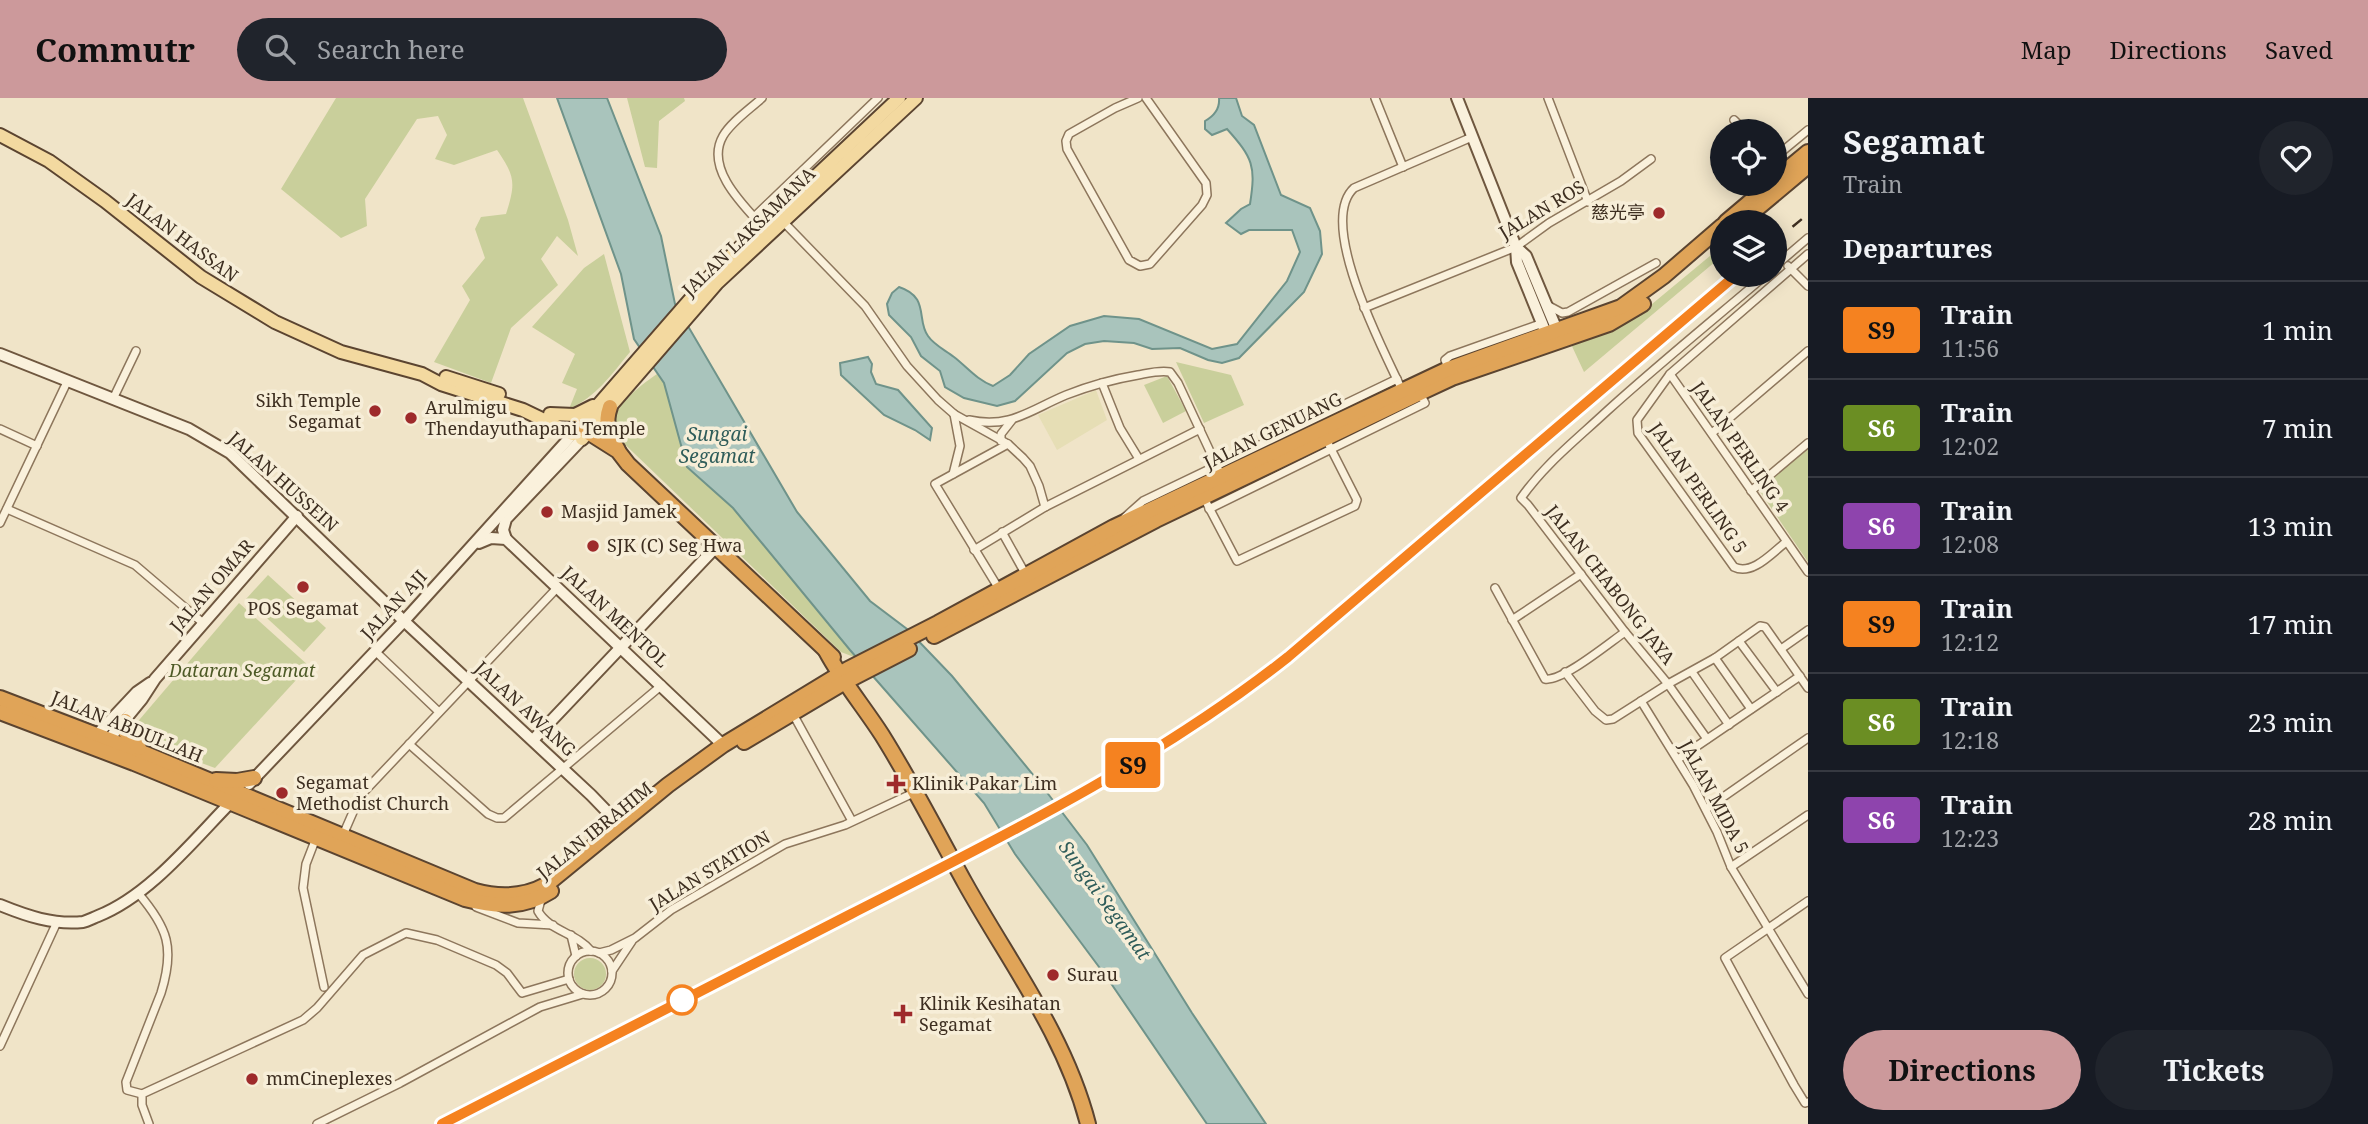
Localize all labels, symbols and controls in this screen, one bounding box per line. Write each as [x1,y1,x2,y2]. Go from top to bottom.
search box [237,18,727,81]
text: Commutr [35,27,195,72]
icon: search [261,30,299,68]
text: Search here [317,31,465,67]
text: Map [2021,33,2072,66]
text: Directions [2110,33,2227,66]
text: Saved [2265,33,2333,66]
map controls [1710,119,1787,287]
button: locate [1710,119,1787,196]
text: Segamat [1843,119,1985,164]
button: heart [2259,121,2333,195]
street label: JALAN LAKSAMANA [676,161,820,302]
text: Train [1843,168,1903,200]
street label: JALAN ROS [1493,174,1589,245]
street label: JALAN HASSAN [121,187,244,287]
place label: 慈光亭 [1591,200,1645,224]
marker: 慈光亭 [1651,205,1667,221]
button: layers [1710,210,1787,287]
text: Departures [1843,230,1993,266]
text: Train [1941,296,2013,332]
text: 1 min [2262,312,2333,348]
text: S9 [1868,313,1895,346]
text: 11:56 [1941,332,1999,364]
street label: JALAN PERLING 4 [1686,375,1795,517]
street label: JALAN GENUANG [1199,386,1346,474]
place label: Sikh Temple Segamat [256,388,361,433]
text: Train [1941,394,2013,430]
place label: Arulmigu Thendayuthapani Temple [425,395,645,440]
marker: Sikh Temple Segamat [367,403,383,419]
marker: Arulmigu Thendayuthapani Temple [403,410,419,426]
text: 7 min [2262,410,2333,446]
text: S6 [1868,411,1895,444]
street label: JALAN PERLING 5 [1644,416,1753,558]
water label: Sungai Segamat [679,421,756,469]
street label: JALAN HUSSEIN [223,425,344,537]
text: 12:02 [1941,430,1999,462]
text: Train [1941,492,2013,528]
place label: Masjid Jamek [561,499,677,523]
street label: JALAN CHABONG JAYA [1540,499,1681,669]
marker: Masjid Jamek [539,504,555,520]
text: 13 min [2248,508,2333,544]
text: S6 [1868,509,1895,542]
text: 12:08 [1941,528,1999,560]
street label: JALAN OMAR [163,533,259,638]
place label: SJK (C) Seg Hwa [607,533,742,557]
marker: SJK (C) Seg Hwa [585,538,601,554]
street label: JALAN MENTOL [556,560,675,672]
street label: JALAN AJI [354,564,432,645]
marker: POS Segamat [295,579,311,595]
text: Train [1941,590,2013,626]
place label: POS Segamat [247,596,359,620]
text: 17 min [2248,606,2333,642]
text: S9 [1868,607,1895,640]
text: 12:12 [1941,626,1999,658]
street label: JALAN AWANG [469,655,581,761]
park label: Dataran Segamat [168,658,316,682]
street label: JALAN ABDULLAH [47,684,207,767]
text: Train [1941,688,2013,724]
text: 23 min [2248,704,2333,740]
text: S6 [1868,705,1895,738]
text: 12:18 [1941,724,1999,756]
street label: JALAN MIDA 5 [1674,735,1755,857]
line badge: S9 [1102,742,1164,788]
text: S9 [1119,748,1147,781]
place label: Segamat Methodist Church [296,770,449,815]
place label: Klinik Pakar Lim [912,771,1057,795]
marker: Klinik Pakar Lim [886,774,906,794]
street label: JALAN IBRAHIM [531,776,657,885]
marker: Segamat Methodist Church [274,785,290,801]
text: Train [1941,786,2013,822]
text: 28 min [2248,802,2333,838]
text: S6 [1868,803,1895,836]
text: 12:23 [1941,822,1999,854]
street label: JALAN STATION [644,824,775,916]
water label: Sungai Segamat [1053,835,1158,966]
place label: Surau [1067,962,1118,986]
marker: Surau [1045,967,1061,983]
unlabelled marker [667,985,697,1015]
place label: Klinik Kesihatan Segamat [919,991,1061,1036]
marker: Klinik Kesihatan Segamat [893,1004,913,1024]
button: Directions [1843,1030,2081,1110]
button: Tickets [2095,1030,2333,1110]
place label: mmCineplexes [266,1066,393,1090]
marker: mmCineplexes [244,1071,260,1087]

